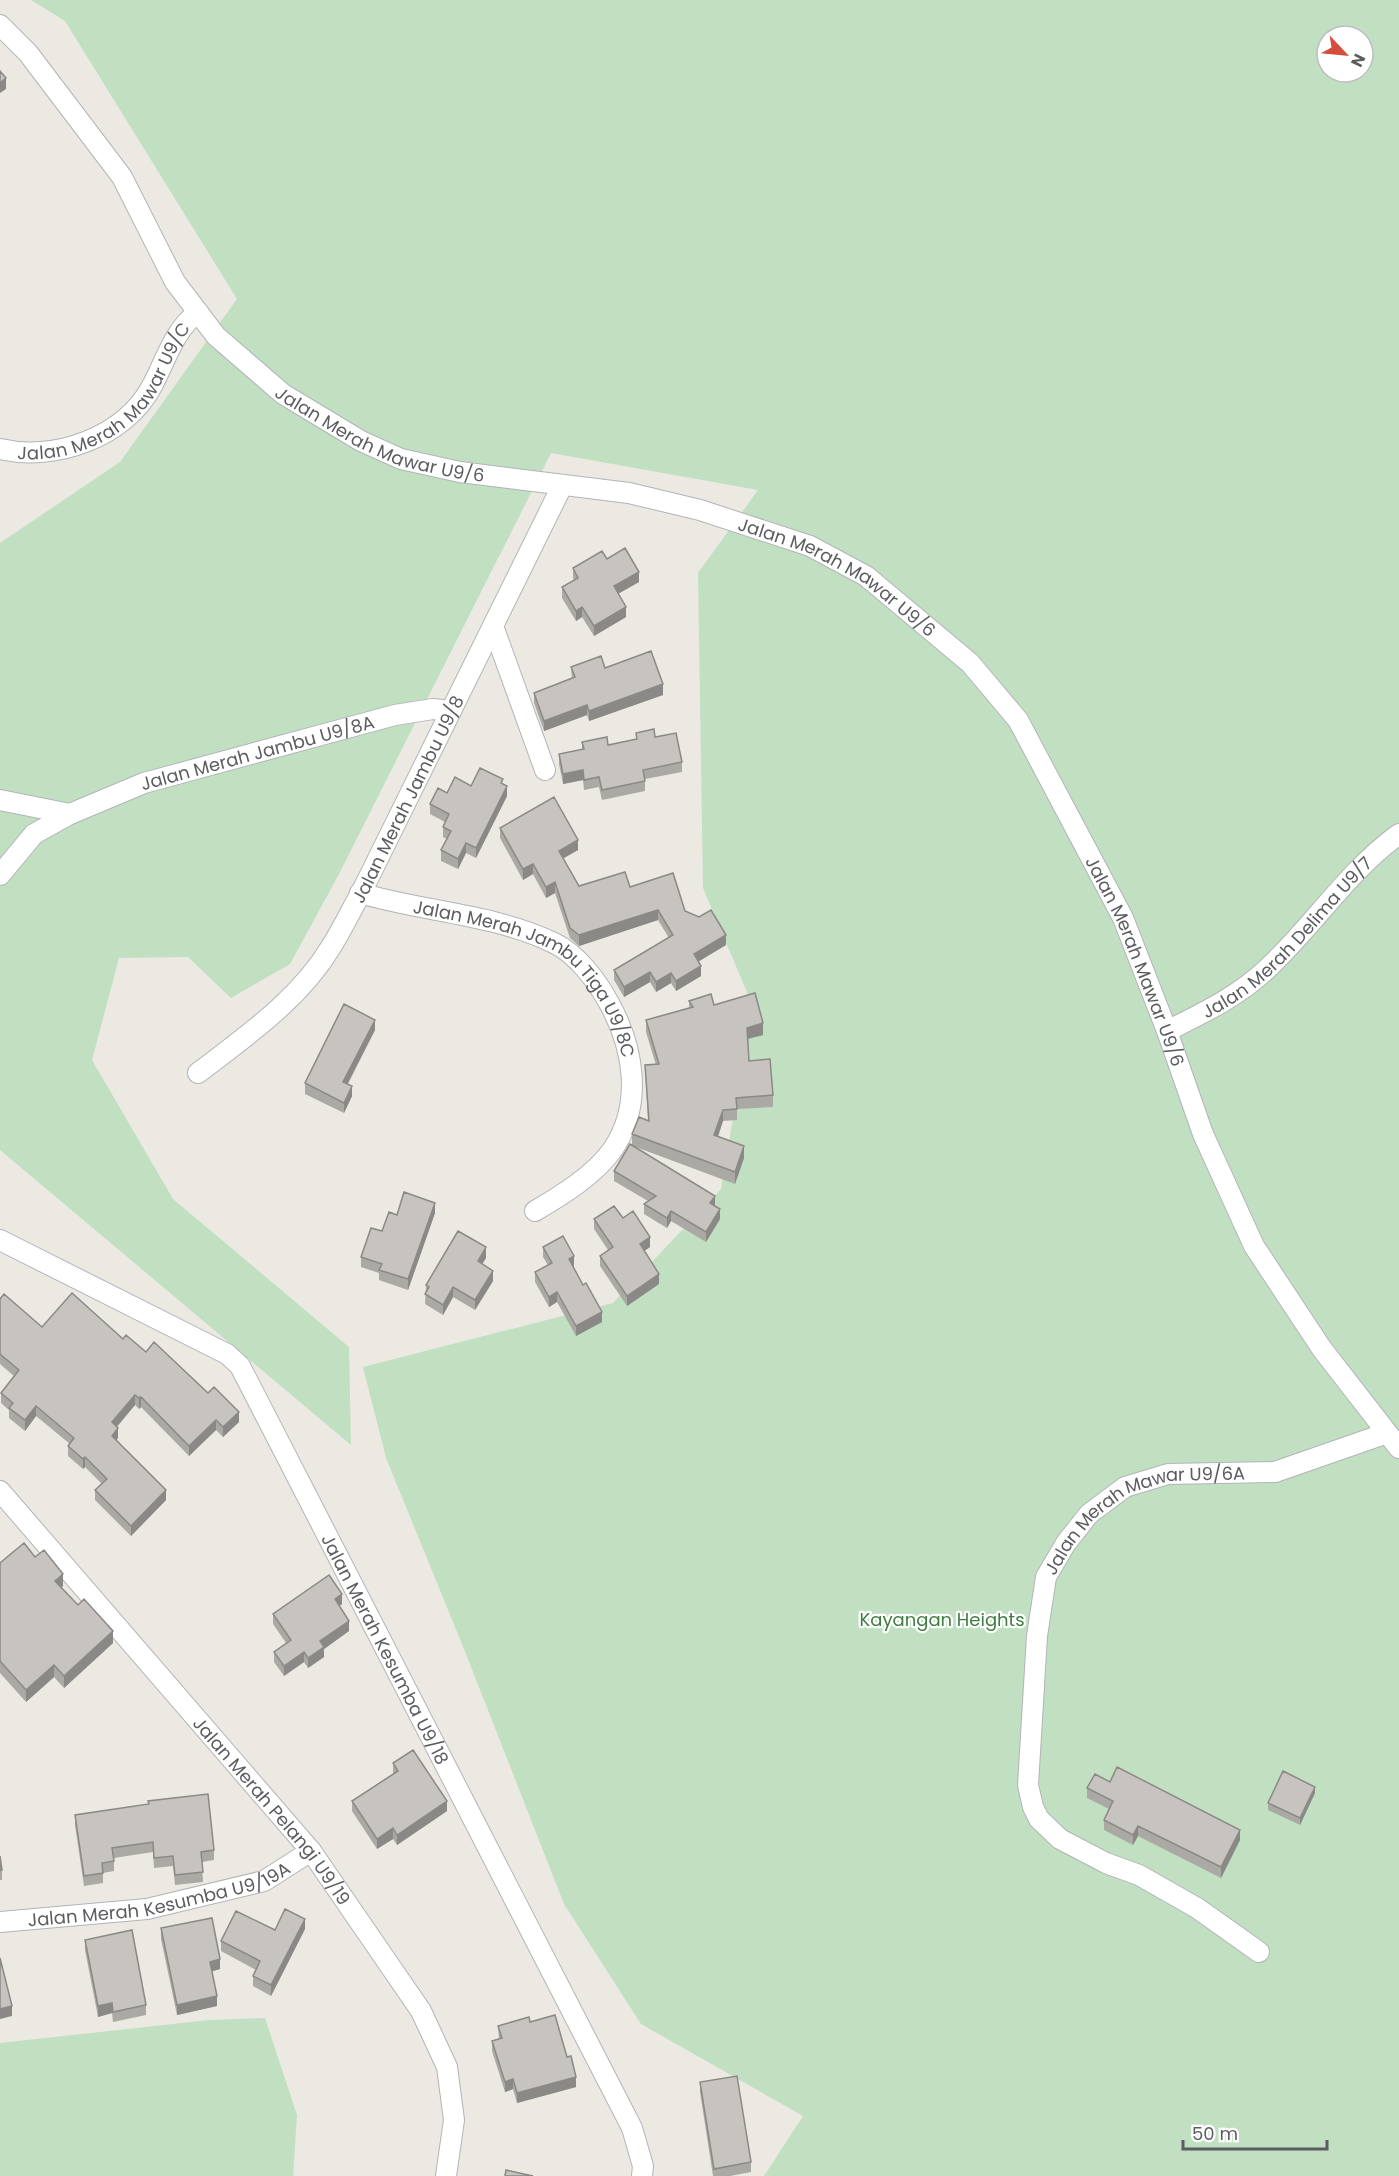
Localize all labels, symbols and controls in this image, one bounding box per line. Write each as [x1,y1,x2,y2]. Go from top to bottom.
north arrow [1315,24,1375,84]
text: N [1345,50,1371,71]
street label: Jalan Merah Mawar U9/C [17,317,195,465]
street label: Jalan Merah Mawar U9/6 [270,380,486,487]
street label: Jalan Merah Mawar U9/6 [735,511,941,642]
street label: Jalan Merah Jambu U9/8 [345,691,469,907]
street label: Jalan Merah Jambu U9/8A [138,709,377,796]
street label: Jalan Merah Delima U9/7 [1197,851,1377,1024]
street label: Jalan Merah Mawar U9/6 [1080,852,1191,1070]
street label: Jalan Merah Jambu Tiga U9/8C [411,893,641,1060]
street label: Jalan Merah Mawar U9/6A [1038,1460,1245,1579]
street label: Jalan Merah Kesumba U9/18 [316,1529,455,1769]
park label: Kayangan Heights [859,1607,1025,1632]
street label: Jalan Merah Pelangi U9/19 [188,1711,357,1910]
street label: Jalan Merah Kesumba U9/19A [27,1855,295,1932]
scale bar [1183,2113,1327,2151]
text: 50 m [1192,2121,1238,2146]

